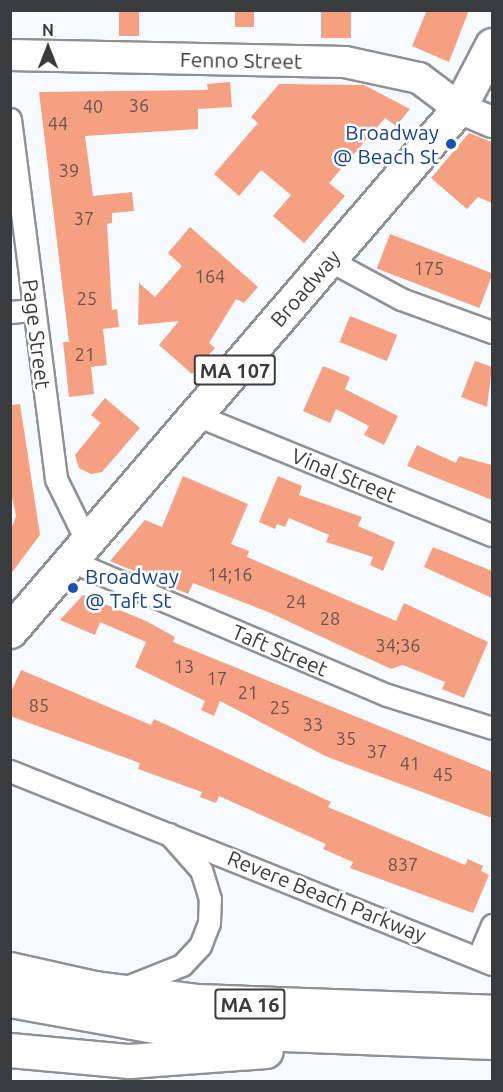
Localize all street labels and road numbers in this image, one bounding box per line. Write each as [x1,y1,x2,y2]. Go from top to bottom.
street label: Fenno Street [180,46,302,74]
street label: Broadway [265,244,345,332]
street label: Page Street [18,278,56,390]
road number: MA 107 [193,353,277,387]
street label: Vinal Street [288,443,400,507]
street label: Taft Street [228,619,332,681]
street label: Revere Beach Parkway [224,845,430,947]
road number: MA 16 [214,987,286,1021]

